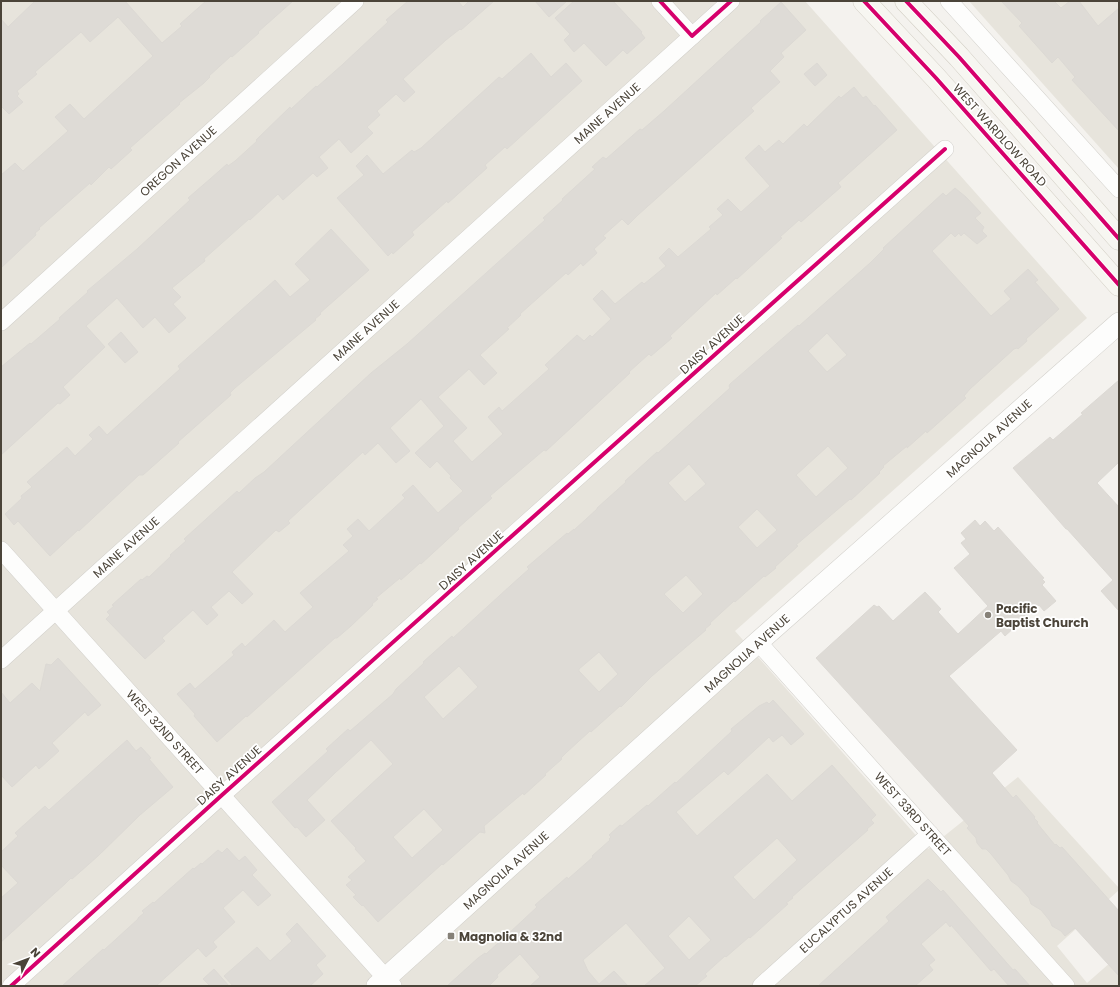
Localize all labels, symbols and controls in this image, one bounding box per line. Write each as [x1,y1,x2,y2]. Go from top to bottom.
street label: MAINE AVENUE [570,79,644,147]
street label: WEST WARDLOW ROAD [949,80,1051,190]
street label: OREGON AVENUE [136,122,220,200]
street label: MAINE AVENUE [329,296,403,364]
street label: DAISY AVENUE [676,310,748,378]
street label: MAGNOLIA AVENUE [942,395,1036,481]
street label: MAINE AVENUE [89,513,163,581]
street label: DAISY AVENUE [435,526,507,594]
place label: Pacific Baptist Church [996,600,1089,631]
street label: MAGNOLIA AVENUE [700,610,794,696]
marker: Pacific Baptist Church [983,610,993,620]
street label: WEST 32ND STREET [122,686,208,778]
street label: DAISY AVENUE [193,741,265,809]
street label: WEST 33RD STREET [871,768,956,860]
street label: MAGNOLIA AVENUE [459,827,553,913]
street label: EUCALYPTUS AVENUE [795,863,897,957]
place label: Magnolia & 32nd [459,928,562,945]
marker: Magnolia & 32nd [446,931,456,941]
north arrow [8,939,48,979]
text: N [27,944,44,961]

